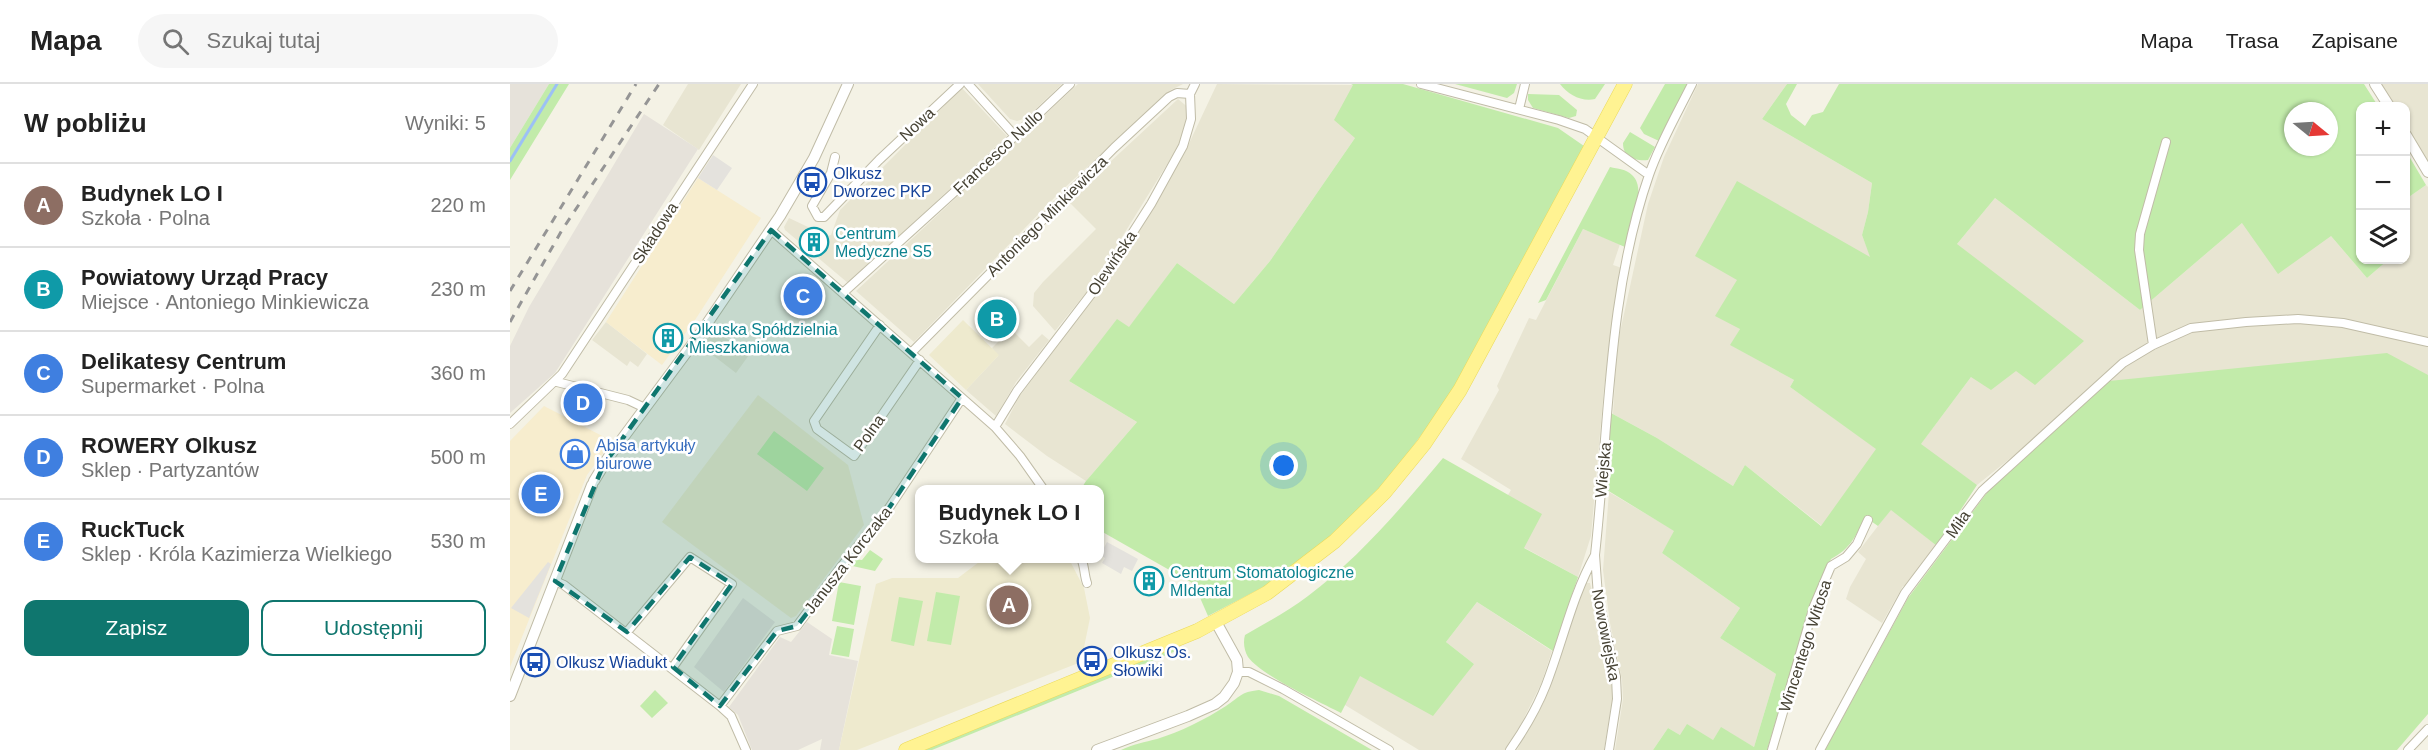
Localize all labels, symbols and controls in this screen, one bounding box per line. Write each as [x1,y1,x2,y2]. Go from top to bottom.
search box [138,14,558,68]
text: Mapa [30,25,102,56]
icon: search [159,25,192,58]
text: Szukaj tutaj [207,28,320,53]
text: Mapa [2140,29,2193,52]
text: Trasa [2226,29,2279,52]
text: Zapisane [2312,29,2398,52]
north arrow [2284,102,2338,156]
map controls [2356,102,2410,264]
button: + [2356,102,2410,156]
street label: Nowa [896,104,938,144]
street label: Francesco Nullo [950,106,1046,198]
text: W pobliżu [24,108,147,138]
text: Wyniki: 5 [405,112,486,134]
street label: Antoniego Minkiewicza [983,152,1111,280]
button: − [2356,156,2410,210]
place label: Olkusz Dworzec PKP [833,165,932,200]
bus stop icon: Olkusz Dworzec PKP [796,166,828,198]
text: Budynek LO I [81,181,223,206]
text: A [36,194,51,216]
text: 220 m [430,194,486,216]
street label: Składowa [629,199,681,267]
text: Szkoła · Polna [81,207,210,229]
button: layers [2356,210,2410,264]
place label: Centrum Medyczne S5 [835,225,932,260]
building icon: Centrum Medyczne S5 [798,226,830,258]
street label: Olewińska [1084,228,1140,298]
text: Powiatowy Urząd Pracy [81,265,328,290]
pin: C [784,274,822,318]
text: B [36,278,51,300]
text: 230 m [430,278,486,300]
text: Miejsce · Antoniego Minkiewicza [81,291,369,313]
pin: B [978,296,1016,342]
place label: Olkuska Spółdzielnia Mieszkaniowa [689,321,838,356]
building icon: Olkuska Spółdzielnia Mieszkaniowa [652,322,684,354]
text: Delikatesy Centrum [81,349,286,374]
text: C [36,362,51,384]
text: 360 m [430,362,486,384]
text: Supermarket · Polna [81,375,264,397]
pin: D [564,380,602,426]
street label: Polna [850,411,888,455]
text: ROWERY Olkusz [81,433,257,458]
place label: Abisa artykuły biurowe [596,437,696,472]
shop icon: Abisa artykuły biurowe [559,438,591,470]
street label: Wiejska [1592,441,1614,499]
text: D [36,446,51,468]
text: 500 m [430,446,486,468]
your location [1269,451,1298,480]
text: Sklep · Partyzantów [81,459,259,481]
pin: E [522,472,561,516]
popup [915,485,1104,563]
text: Budynek LO I [939,500,1080,525]
street label: Janusza Korczaka [801,503,895,617]
street label: Miła [1943,507,1973,541]
text: RuckTuck [81,517,185,542]
text: Szkoła [939,526,999,548]
text: E [37,530,50,552]
text: 530 m [430,530,486,552]
text: Sklep · Króla Kazimierza Wielkiego [81,543,392,565]
place label: Centrum Stomatologiczne MIdental [1170,564,1354,599]
building icon: Centrum Stomatologiczne MIdental [1133,565,1165,597]
street label: Wincentego Witosa [1776,578,1834,714]
pin: A [990,582,1028,628]
street label: Nowowiejska [1589,588,1623,683]
button: Zapisz [24,600,249,656]
button: Udostępnij [261,600,486,656]
place label: Olkusz Os. Słowiki [1113,644,1191,679]
bus stop icon: Olkusz Os. Słowiki [1076,645,1108,677]
bus stop icon: Olkusz Wiadukt [519,646,551,678]
place label: Olkusz Wiadukt [556,654,668,671]

